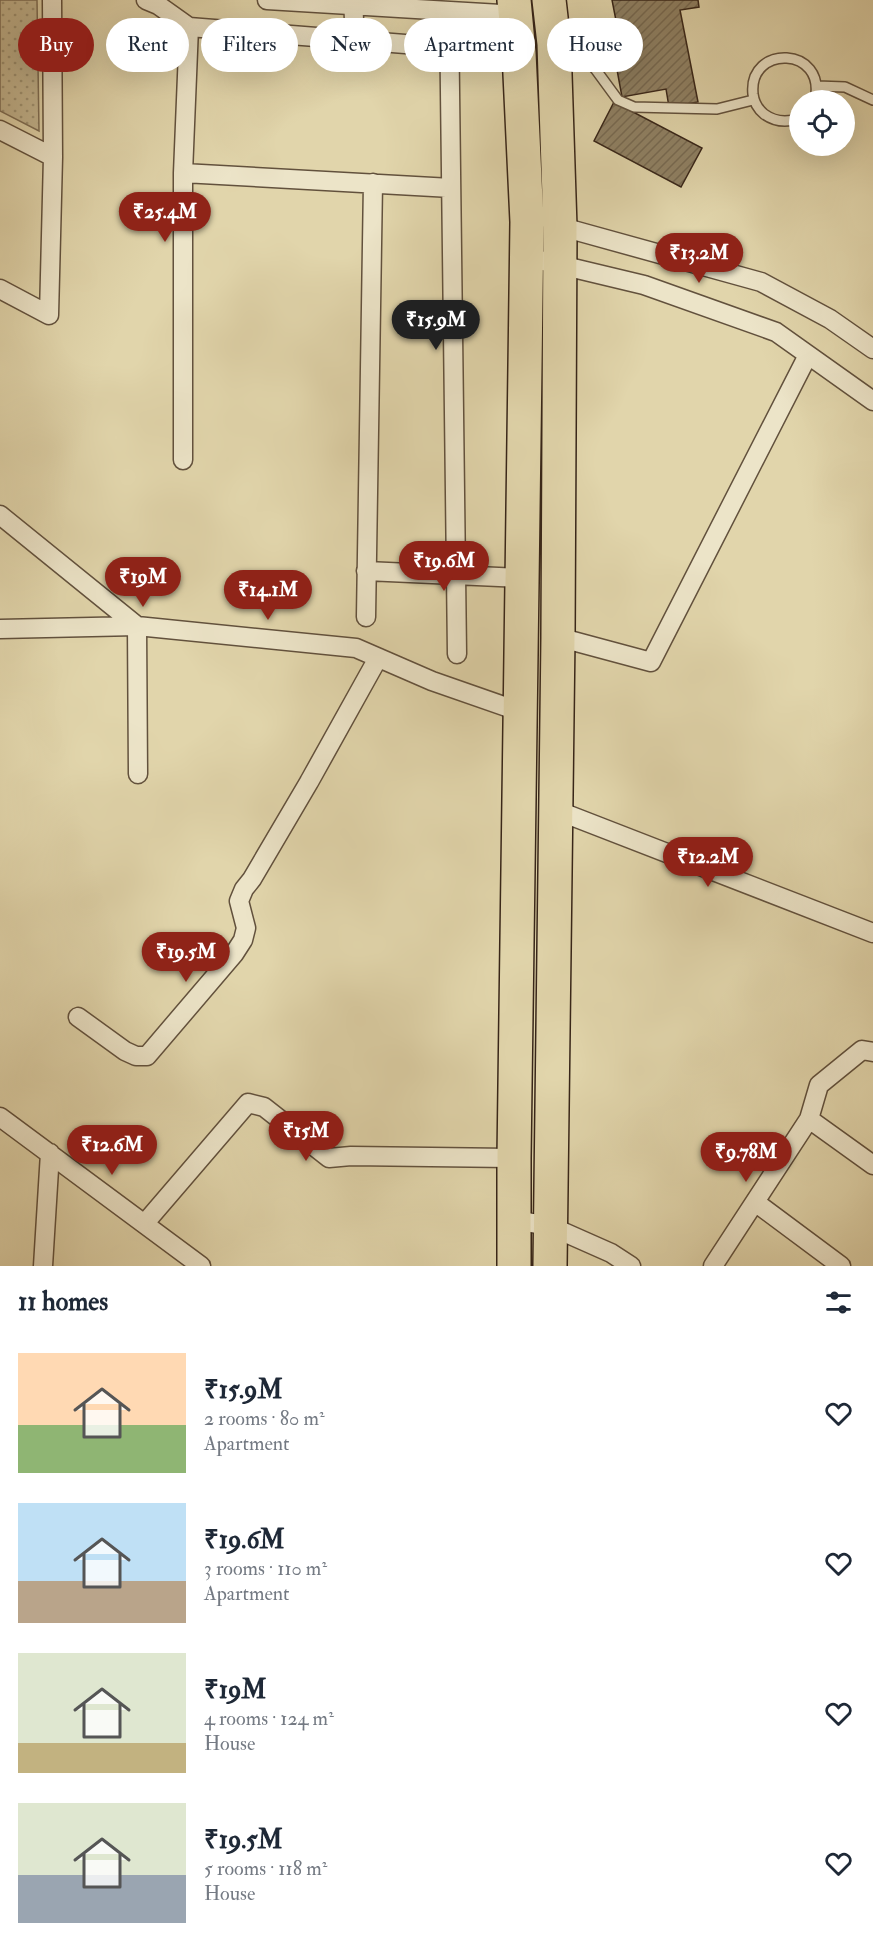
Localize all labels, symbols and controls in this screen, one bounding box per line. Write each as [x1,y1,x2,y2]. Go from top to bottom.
chip: Buy [18,18,94,72]
chip: Rent [106,18,189,72]
chip: Filters [201,18,298,72]
chip: New [310,18,392,72]
chip: Apartment [404,18,535,72]
chip: House [547,18,643,72]
map controls [789,90,855,156]
button: locate [789,90,855,156]
pin: ₹25.4M [116,192,214,243]
text: ₹25.4M [133,199,197,224]
pin: ₹13.2M [650,233,748,284]
text: ₹13.2M [669,240,729,265]
pin: ₹15.9M [387,300,485,351]
text: ₹15.9M [406,307,466,332]
pin: ₹19.6M [395,541,493,592]
text: ₹19.6M [413,548,475,573]
pin: ₹19M [107,557,179,608]
text: ₹19M [119,564,167,589]
pin: ₹14.1M [219,570,317,621]
text: ₹14.1M [238,577,298,602]
pin: ₹12.2M [659,837,757,888]
text: ₹12.2M [677,844,739,869]
pin: ₹19.5M [137,932,235,983]
text: ₹19.5M [156,939,216,964]
pin: ₹15M [270,1111,342,1162]
text: ₹15M [283,1118,329,1143]
pin: ₹12.6M [63,1125,161,1176]
text: ₹12.6M [81,1132,143,1157]
pin: ₹9.78M [697,1132,795,1183]
text: ₹9.78M [715,1139,777,1164]
text: 11 homes [18,1286,108,1318]
icon: filters [822,1286,855,1319]
text: ₹15.9M [204,1374,283,1406]
icon: home [66,1377,138,1449]
icon: heart [822,1397,855,1430]
text: 2 rooms · 80 m² [204,1406,325,1431]
text: Apartment [204,1431,289,1456]
text: ₹19.6M [204,1524,285,1556]
icon: home [66,1527,138,1599]
icon: heart [822,1547,855,1580]
text: 3 rooms · 110 m² [204,1556,327,1581]
text: Apartment [204,1581,289,1606]
text: ₹19M [204,1674,267,1706]
icon: home [66,1677,138,1749]
icon: heart [822,1697,855,1730]
text: 4 rooms · 124 m² [204,1706,334,1731]
text: House [204,1731,255,1756]
text: ₹19.5M [204,1824,283,1856]
icon: home [66,1827,138,1899]
icon: heart [822,1847,855,1880]
text: 5 rooms · 118 m² [204,1856,327,1881]
text: House [204,1881,255,1906]

